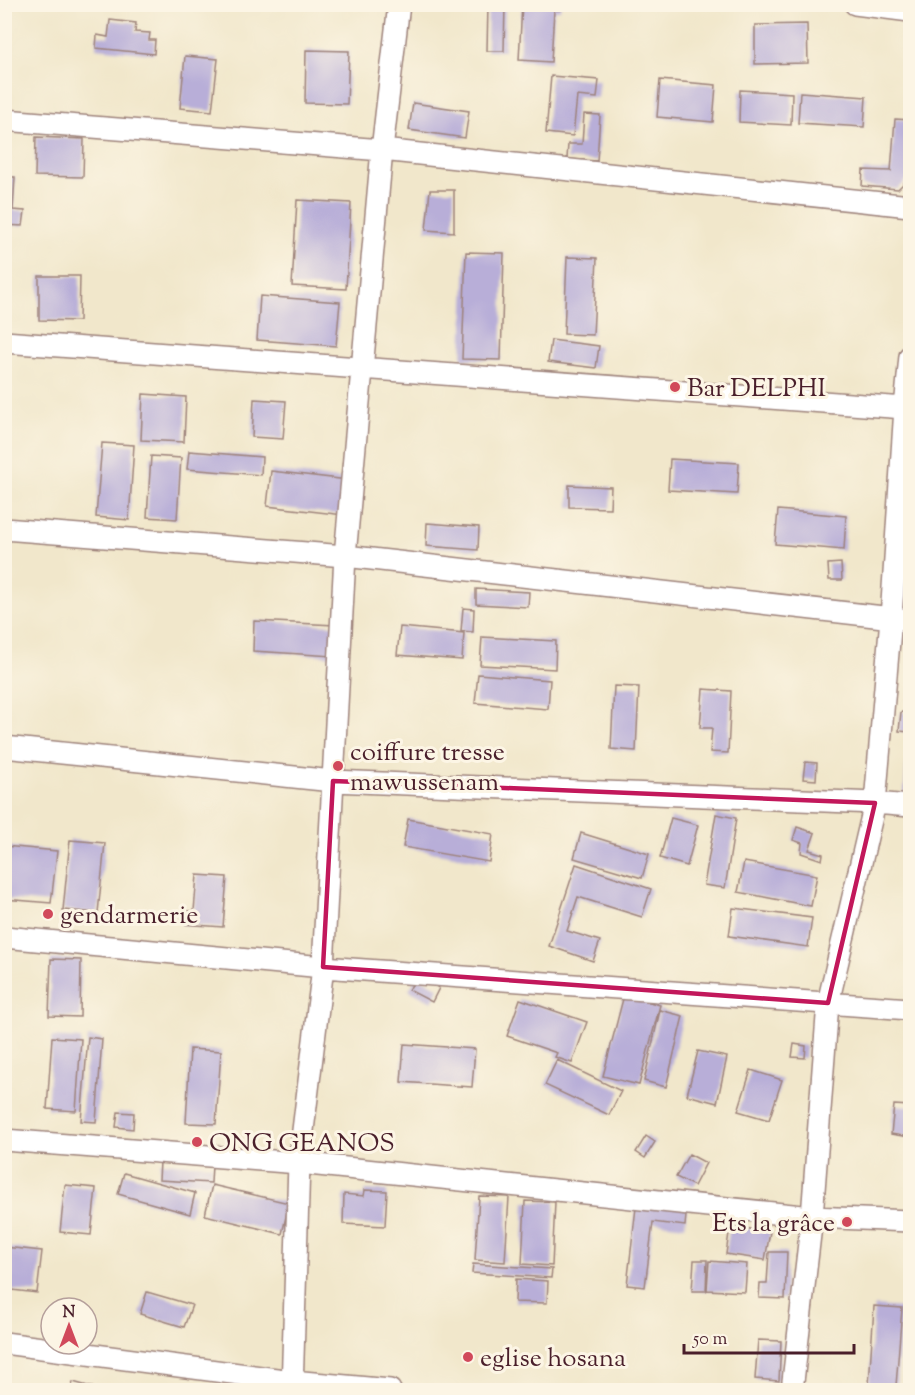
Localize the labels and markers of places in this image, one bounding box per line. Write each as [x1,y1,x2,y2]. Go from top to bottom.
place label: Bar DELPHI [687,371,826,408]
marker: Bar DELPHI [668,380,682,394]
place label: coiffure tresse mawussenam [350,735,505,802]
marker: coiffure tresse mawussenam [331,759,345,773]
place label: gendarmerie [60,898,198,935]
marker: gendarmerie [41,907,55,921]
place label: ONG GEANOS [209,1126,395,1163]
marker: ONG GEANOS [190,1135,204,1149]
place label: Ets la grâce [712,1206,835,1243]
marker: Ets la grâce [840,1215,854,1229]
place label: eglise hosana [480,1341,626,1378]
marker: eglise hosana [461,1350,475,1364]

